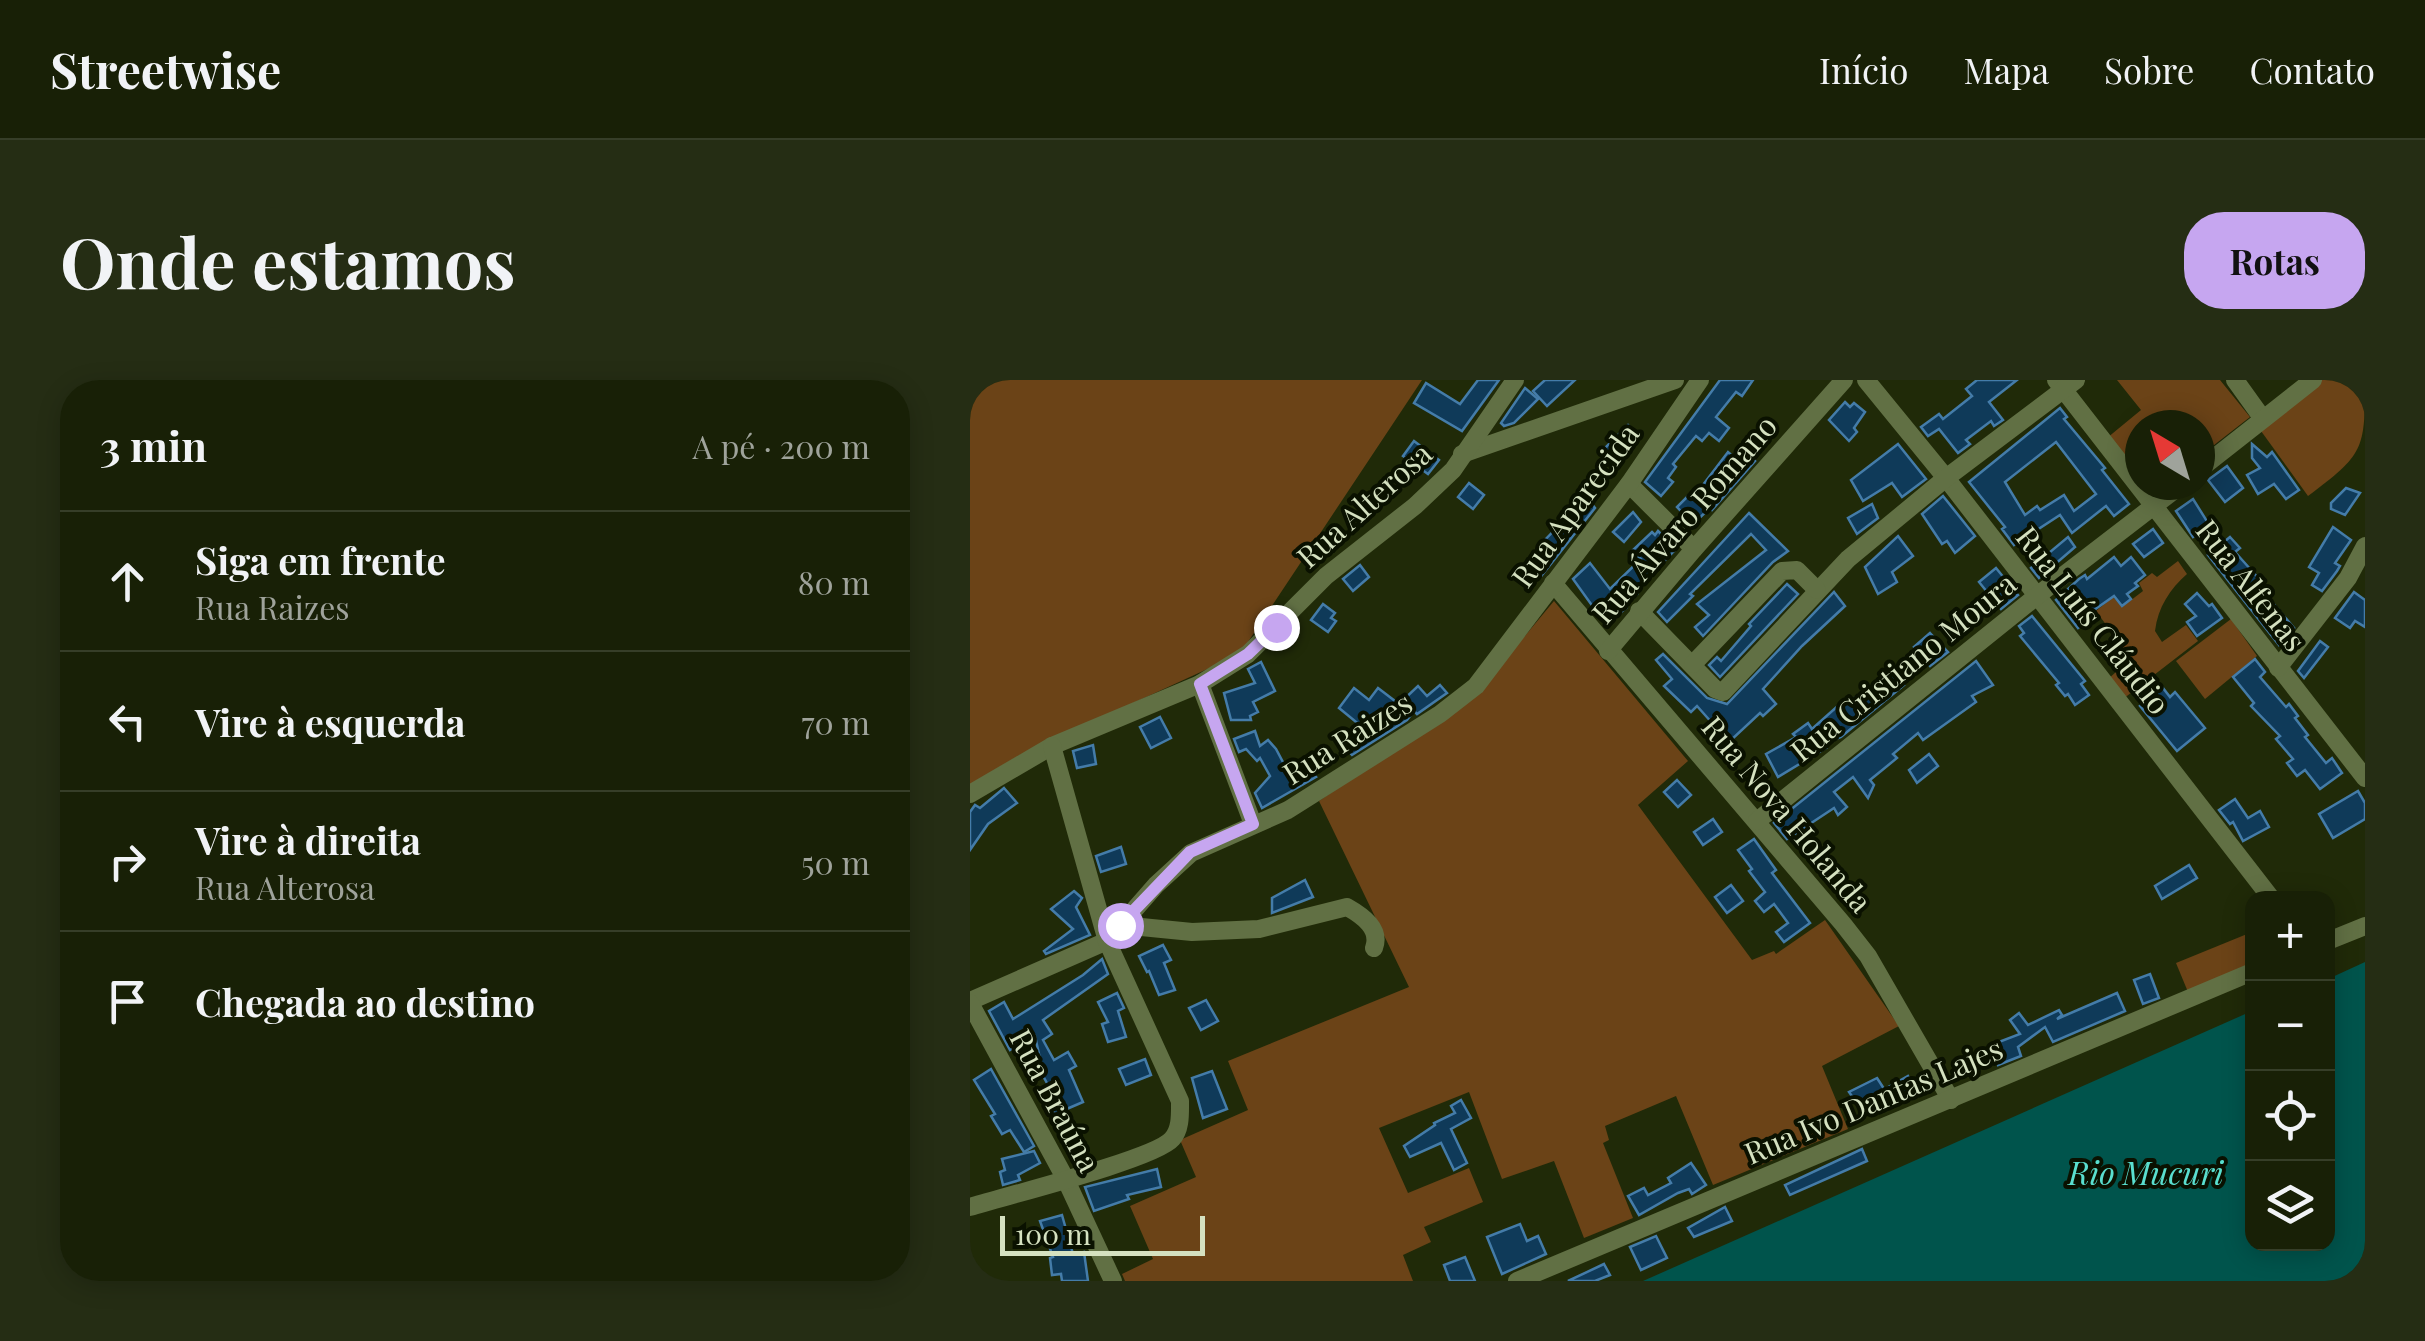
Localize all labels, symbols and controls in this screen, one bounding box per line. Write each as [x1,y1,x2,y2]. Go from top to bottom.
text: Streetwise [50,37,281,101]
text: Início [1819,46,1909,93]
text: Mapa [1964,46,2049,93]
text: Sobre [2104,46,2194,93]
text: Contato [2249,46,2375,93]
button: Rotas [2184,212,2365,309]
text: Onde estamos [60,213,516,307]
street label: Rua Álvaro Romano [1582,406,1785,631]
north arrow [2125,410,2215,500]
street label: Rua Aparecida [1502,415,1647,595]
text: 3 min [100,417,207,473]
text: A pé · 200 m [693,424,870,467]
street label: Rua Alterosa [1288,433,1440,576]
street label: Rua Alfenas [2188,511,2315,659]
street label: Rua Luís Cláudio [2008,518,2179,722]
text: Siga em frente [195,534,446,585]
icon: ahead [100,554,155,609]
text: 80 m [798,560,870,603]
street label: Rua Cristiano Moura [1782,563,2024,770]
text: Rua Raizes [195,585,350,628]
route end [1254,605,1300,651]
street label: Rua Raizes [1275,682,1419,793]
icon: left [100,694,155,749]
text: Vire à esquerda [195,696,465,747]
text: 70 m [801,700,870,743]
street label: Rua Nova Holanda [1694,707,1881,920]
text: Vire à direita [195,814,421,865]
icon: right [100,834,155,889]
text: 50 m [801,840,870,883]
text: Rua Alterosa [195,865,375,908]
map controls [2245,891,2335,1251]
button: + [2245,891,2335,981]
route start [1098,903,1144,949]
icon: arrive [100,974,155,1029]
text: Chegada ao destino [195,976,535,1027]
button: − [2245,981,2335,1071]
street label: Rua Braúna [1001,1022,1110,1178]
street label: Rua Ivo Dantas Lajes [1738,1028,2009,1173]
button: locate [2245,1071,2335,1161]
water label: Rio Mucuri [2066,1150,2225,1193]
button: layers [2245,1161,2335,1251]
scale bar [1000,1211,1205,1256]
text: 100 m [1015,1215,1091,1252]

